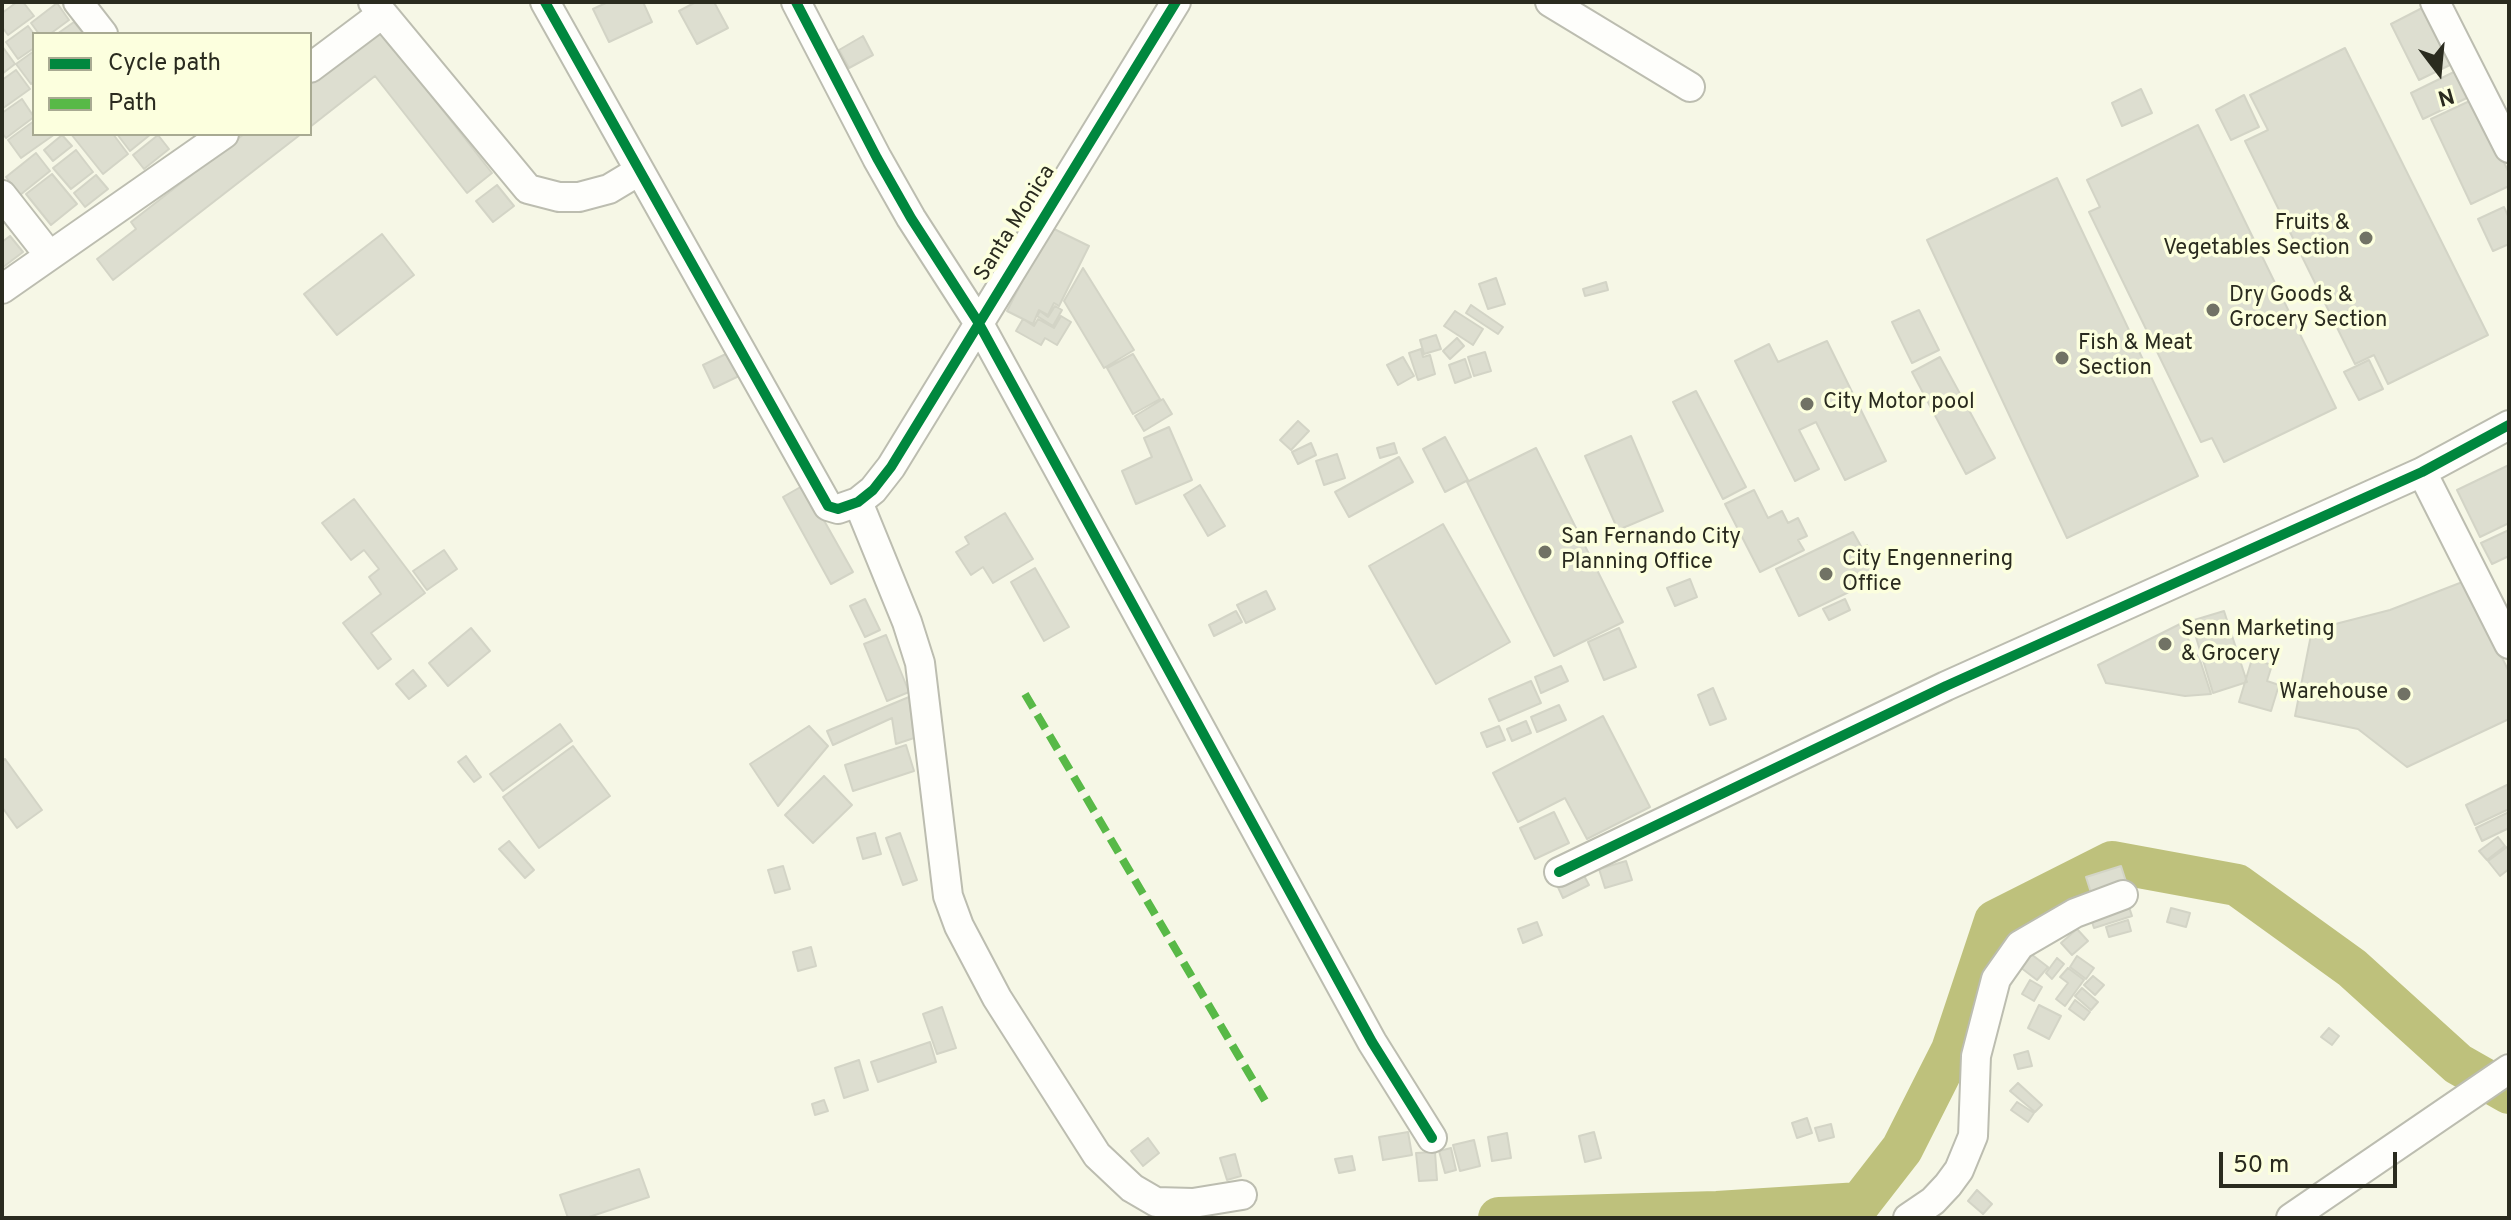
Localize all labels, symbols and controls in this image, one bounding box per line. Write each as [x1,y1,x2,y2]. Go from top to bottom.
legend [32,32,312,136]
north arrow [2399,32,2479,112]
text: Cycle path [108,49,221,79]
text: N [2434,80,2457,111]
text: Path [108,89,157,119]
street label: Santa Monica [970,161,1062,287]
place label: Fruits & Vegetables Section [2163,212,2350,264]
marker: Fruits & Vegetables Section [2357,229,2375,247]
place label: Dry Goods & Grocery Section [2229,284,2387,336]
marker: Dry Goods & Grocery Section [2204,301,2222,319]
place label: Fish & Meat Section [2078,332,2193,384]
marker: Fish & Meat Section [2053,349,2071,367]
place label: City Motor pool [1823,391,1975,417]
marker: City Motor pool [1798,395,1816,413]
place label: San Fernando City Planning Office [1561,526,1741,578]
marker: San Fernando City Planning Office [1536,543,1554,561]
place label: City Engennering Office [1842,548,2013,600]
marker: City Engennering Office [1817,565,1835,583]
place label: Senn Marketing & Grocery [2181,618,2335,670]
marker: Senn Marketing & Grocery [2156,635,2174,653]
place label: Warehouse [2279,681,2388,707]
marker: Warehouse [2395,685,2413,703]
scale bar [2223,1136,2401,1186]
text: 50 m [2233,1151,2289,1181]

